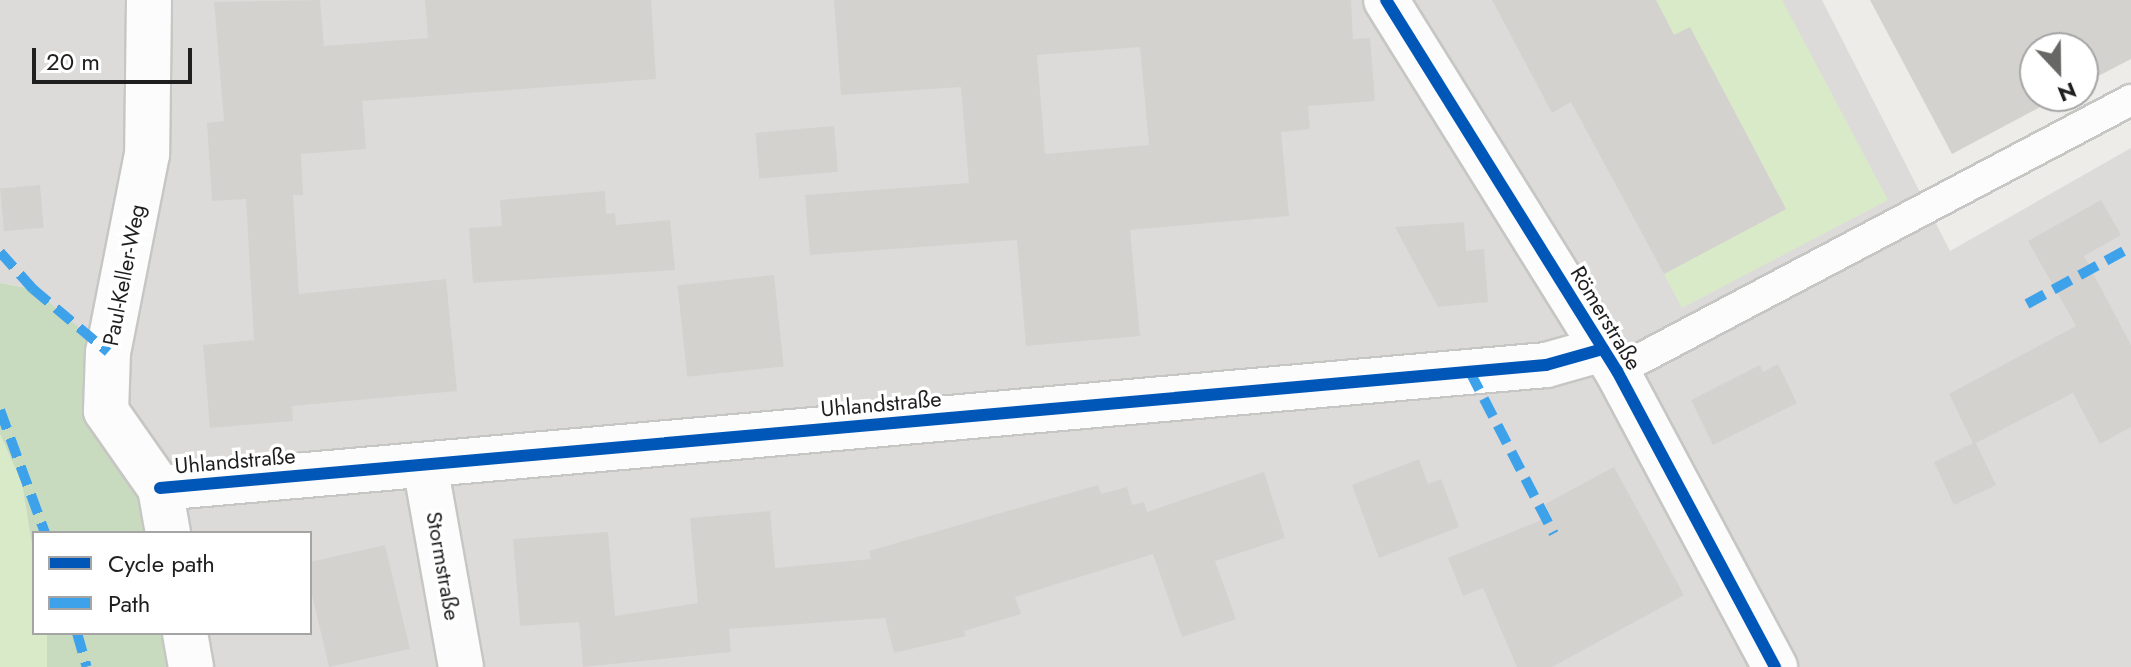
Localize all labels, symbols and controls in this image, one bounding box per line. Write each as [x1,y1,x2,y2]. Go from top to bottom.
scale bar [36,32,196,82]
north arrow [2019,32,2099,112]
text: 20 m [46,44,100,79]
text: N [2053,74,2081,111]
street label: Paul-Keller-Weg [97,202,151,348]
street label: Römerstraße [1565,261,1647,375]
street label: Uhlandstraße [820,386,942,422]
street label: Uhlandstraße [174,443,296,479]
street label: Stormstraße [420,510,466,622]
legend [32,531,312,635]
text: Cycle path [108,546,215,581]
text: Path [108,586,150,621]

